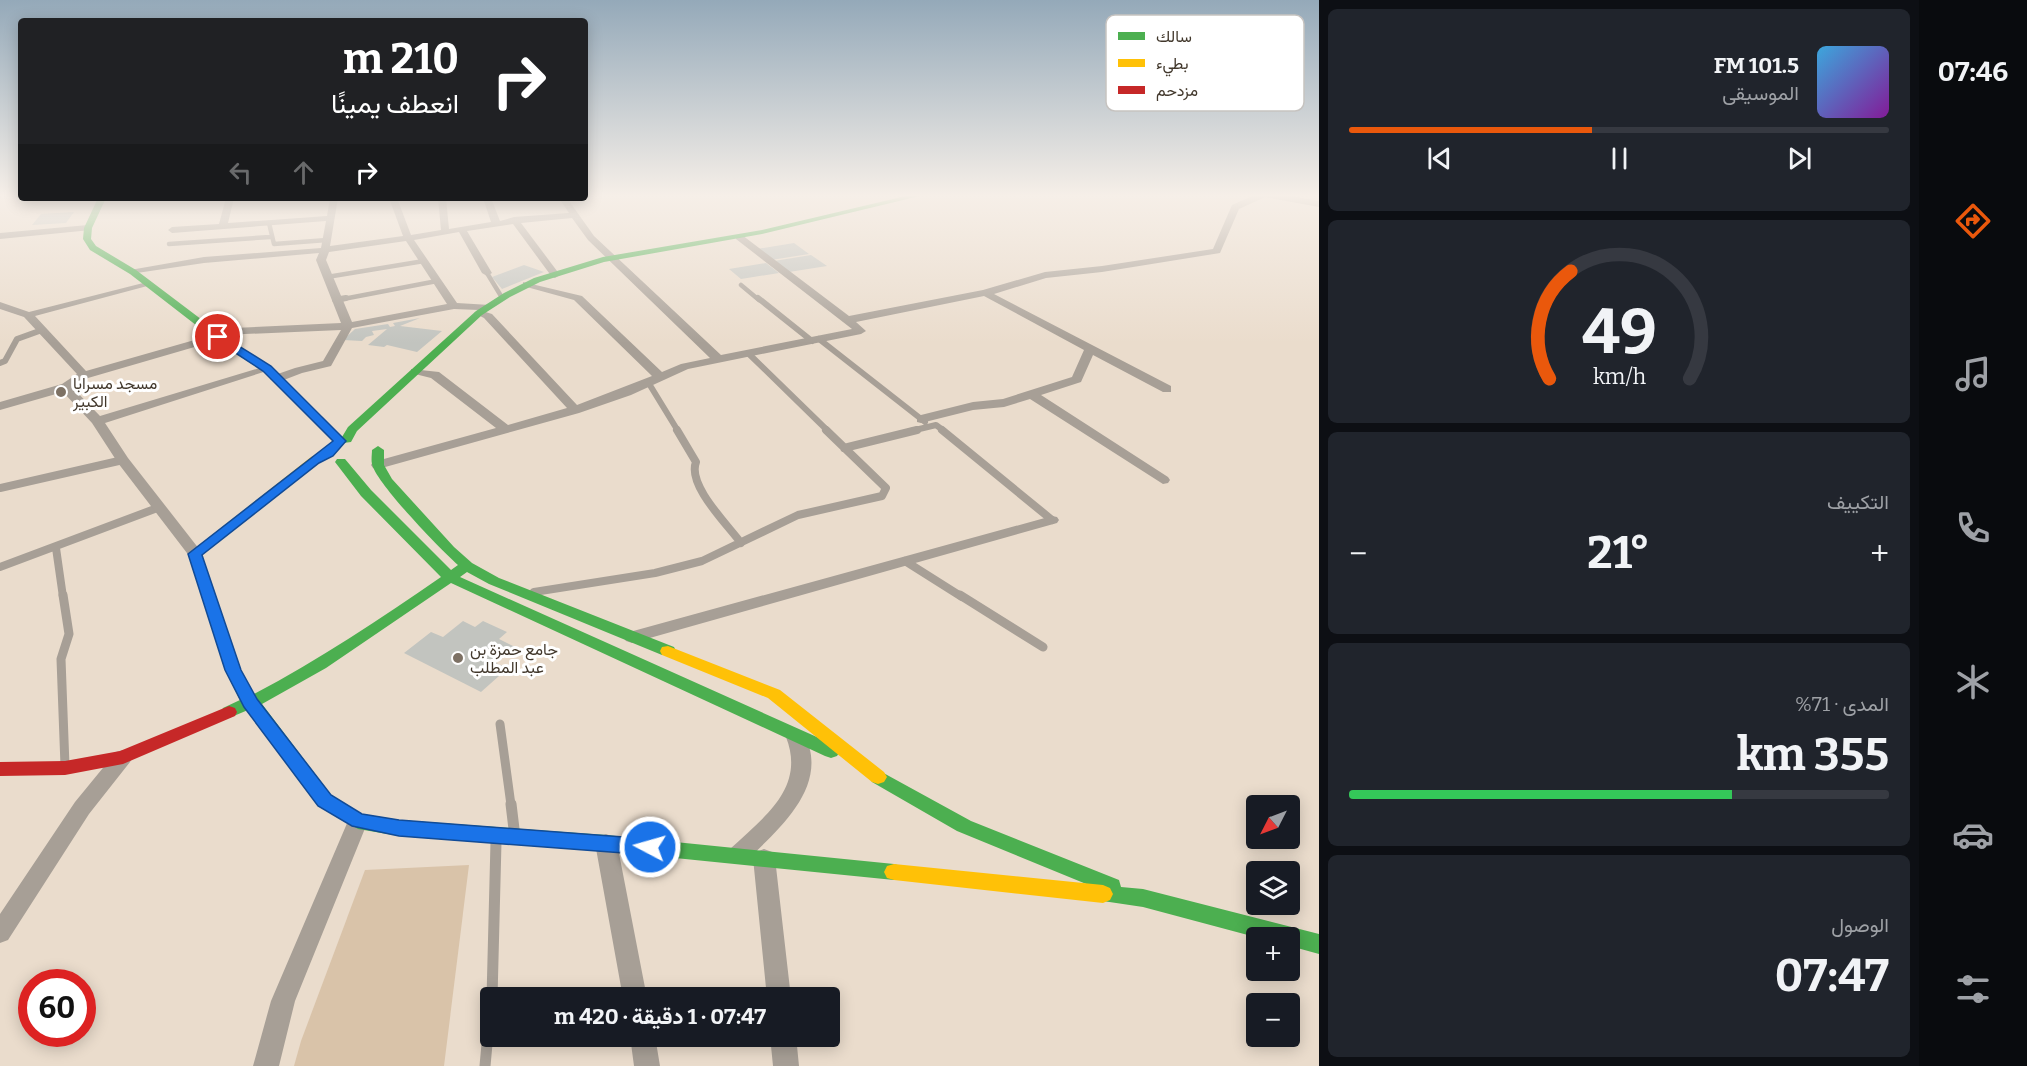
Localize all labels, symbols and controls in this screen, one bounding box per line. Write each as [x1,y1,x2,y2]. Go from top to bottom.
legend [1106,15,1304,111]
text: سالك [1156,27,1192,46]
text: 210 m [343,34,459,84]
icon: right [480,42,558,120]
text: 101.5 FM [1714,52,1799,79]
text: بطيء [1156,54,1188,77]
text: 07:46 [1938,56,2008,88]
text: مزدحم [1156,81,1198,101]
text: الموسيقى [1722,81,1799,105]
text: انعطف يمينًا [331,88,459,120]
icon: previous [1423,142,1456,175]
icon: pause [1603,142,1636,175]
icon: next [1783,142,1816,175]
icon: left [224,156,257,189]
icon: ahead [287,156,320,189]
icon: right [350,156,383,189]
icon: directions [1952,200,1994,242]
text: 49 [1582,295,1656,370]
pin [192,311,243,362]
icon: arrive [201,320,234,353]
icon: music [1952,353,1994,395]
text: km/h [1592,364,1646,390]
place label: مسجد مسرابا الكبير [72,374,157,412]
marker: مسجد مسرابا الكبير [54,385,68,399]
text: التكييف [1827,490,1889,514]
icon: phone [1952,507,1994,549]
text: 21° [1587,526,1650,580]
text: − [1349,534,1367,574]
text: + [1870,534,1889,574]
place label: جامع حمزة بن عبد المطلب [470,640,558,677]
marker: جامع حمزة بن عبد المطلب [451,651,465,665]
icon: climate [1952,661,1994,703]
text: المدى · 71% [1795,692,1889,716]
text: 355 km [1737,728,1889,782]
north arrow [1246,795,1300,849]
map controls [1246,795,1300,1047]
icon: car [1952,814,1994,856]
position arrow [618,815,682,879]
button: layers [1246,861,1300,915]
text: الوصول [1831,913,1889,937]
button: + [1246,927,1300,981]
text: 07:47 [1775,949,1889,1003]
icon: filters [1952,968,1994,1010]
speed limit sign: 60 [18,969,96,1047]
button: − [1246,993,1300,1047]
text: 07:47 · 1 دقيقة · 420 m [554,1003,766,1030]

